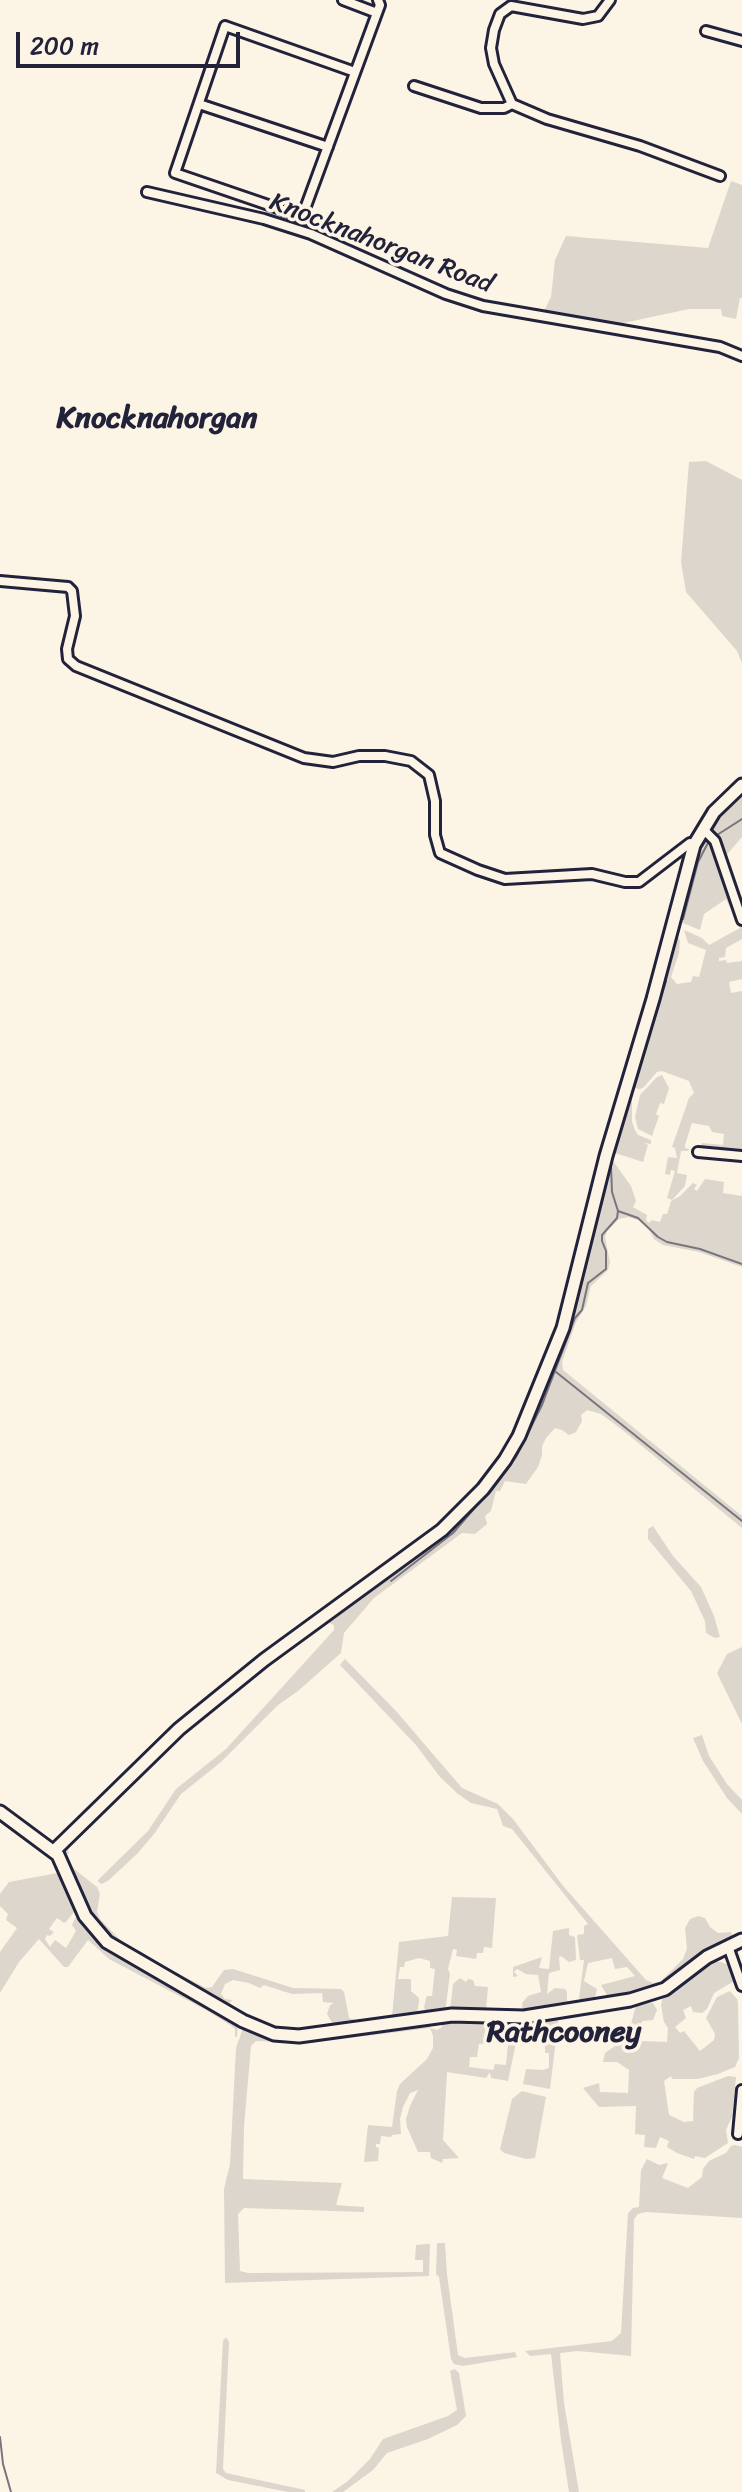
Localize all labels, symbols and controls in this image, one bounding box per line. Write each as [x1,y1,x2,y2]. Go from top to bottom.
scale bar [20,16,244,66]
text: 200 m [30,25,99,67]
street label: Knocknahorgan Road [265,187,497,301]
district label: Knocknahorgan [56,401,258,437]
district label: Rathcooney [487,2015,641,2051]

